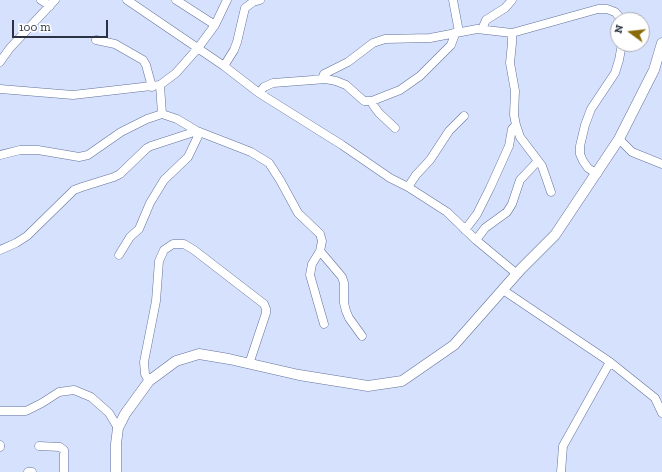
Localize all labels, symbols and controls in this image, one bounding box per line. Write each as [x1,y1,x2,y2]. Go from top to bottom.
scale bar [14,12,110,38]
north arrow [610,12,650,52]
text: 100 m [19,20,51,34]
text: N [612,23,626,35]

